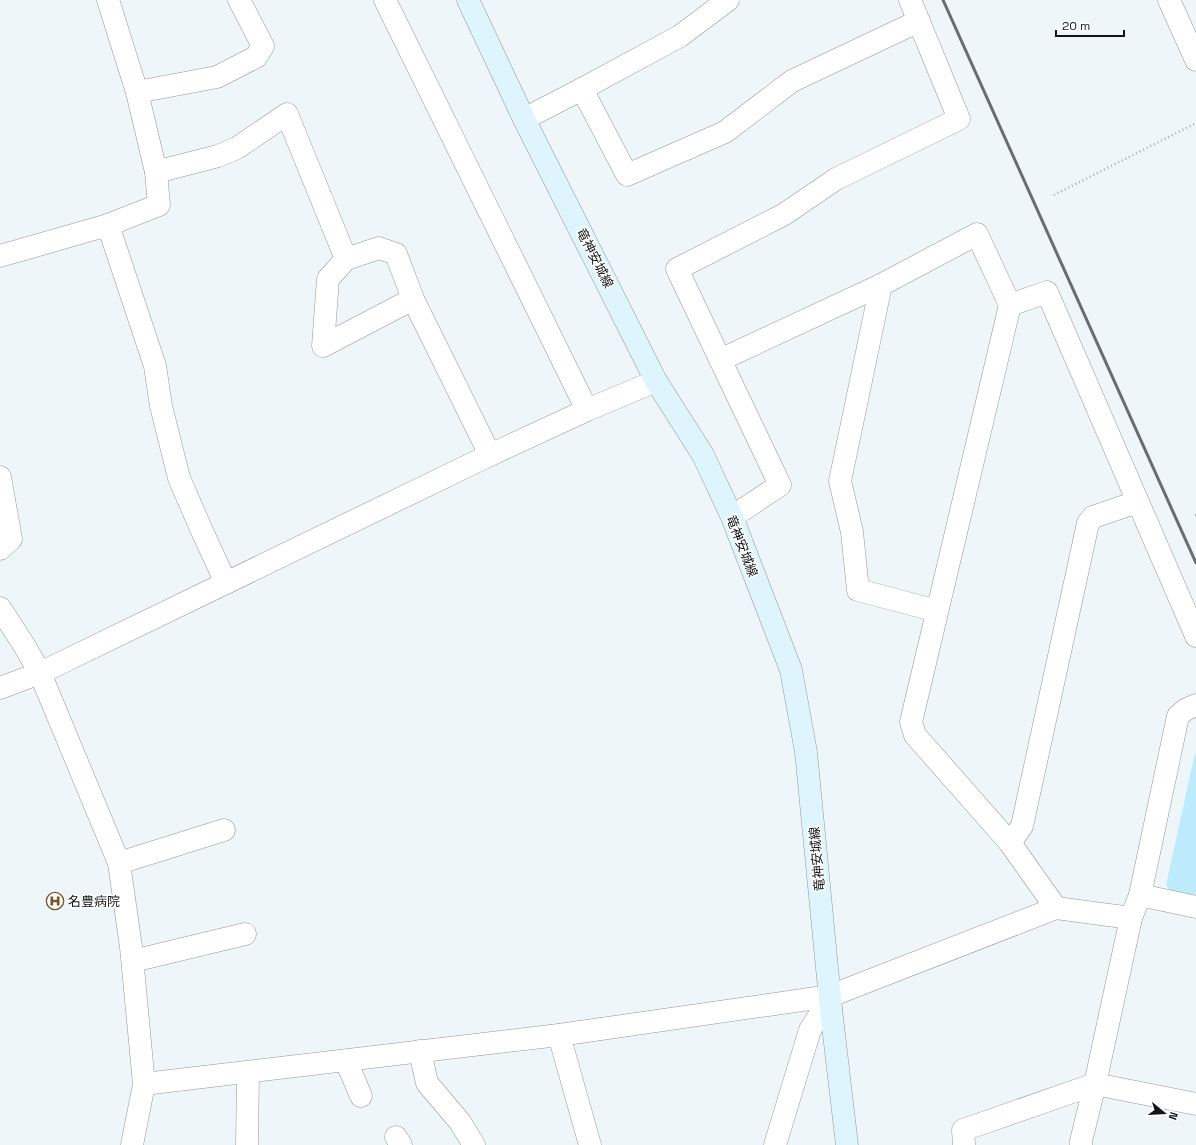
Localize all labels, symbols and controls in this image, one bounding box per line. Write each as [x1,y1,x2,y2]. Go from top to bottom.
scale bar [1056,12,1124,38]
text: 20 m [1062,18,1090,34]
street label: 竜神安城線 [573,225,617,291]
street label: 竜神安城線 [722,513,762,579]
street label: 竜神安城線 [806,826,828,892]
hospital icon: 名豊病院 [45,891,65,911]
place label: 名豊病院 [68,893,120,910]
north arrow [1144,1093,1184,1133]
text: N [1166,1110,1181,1122]

